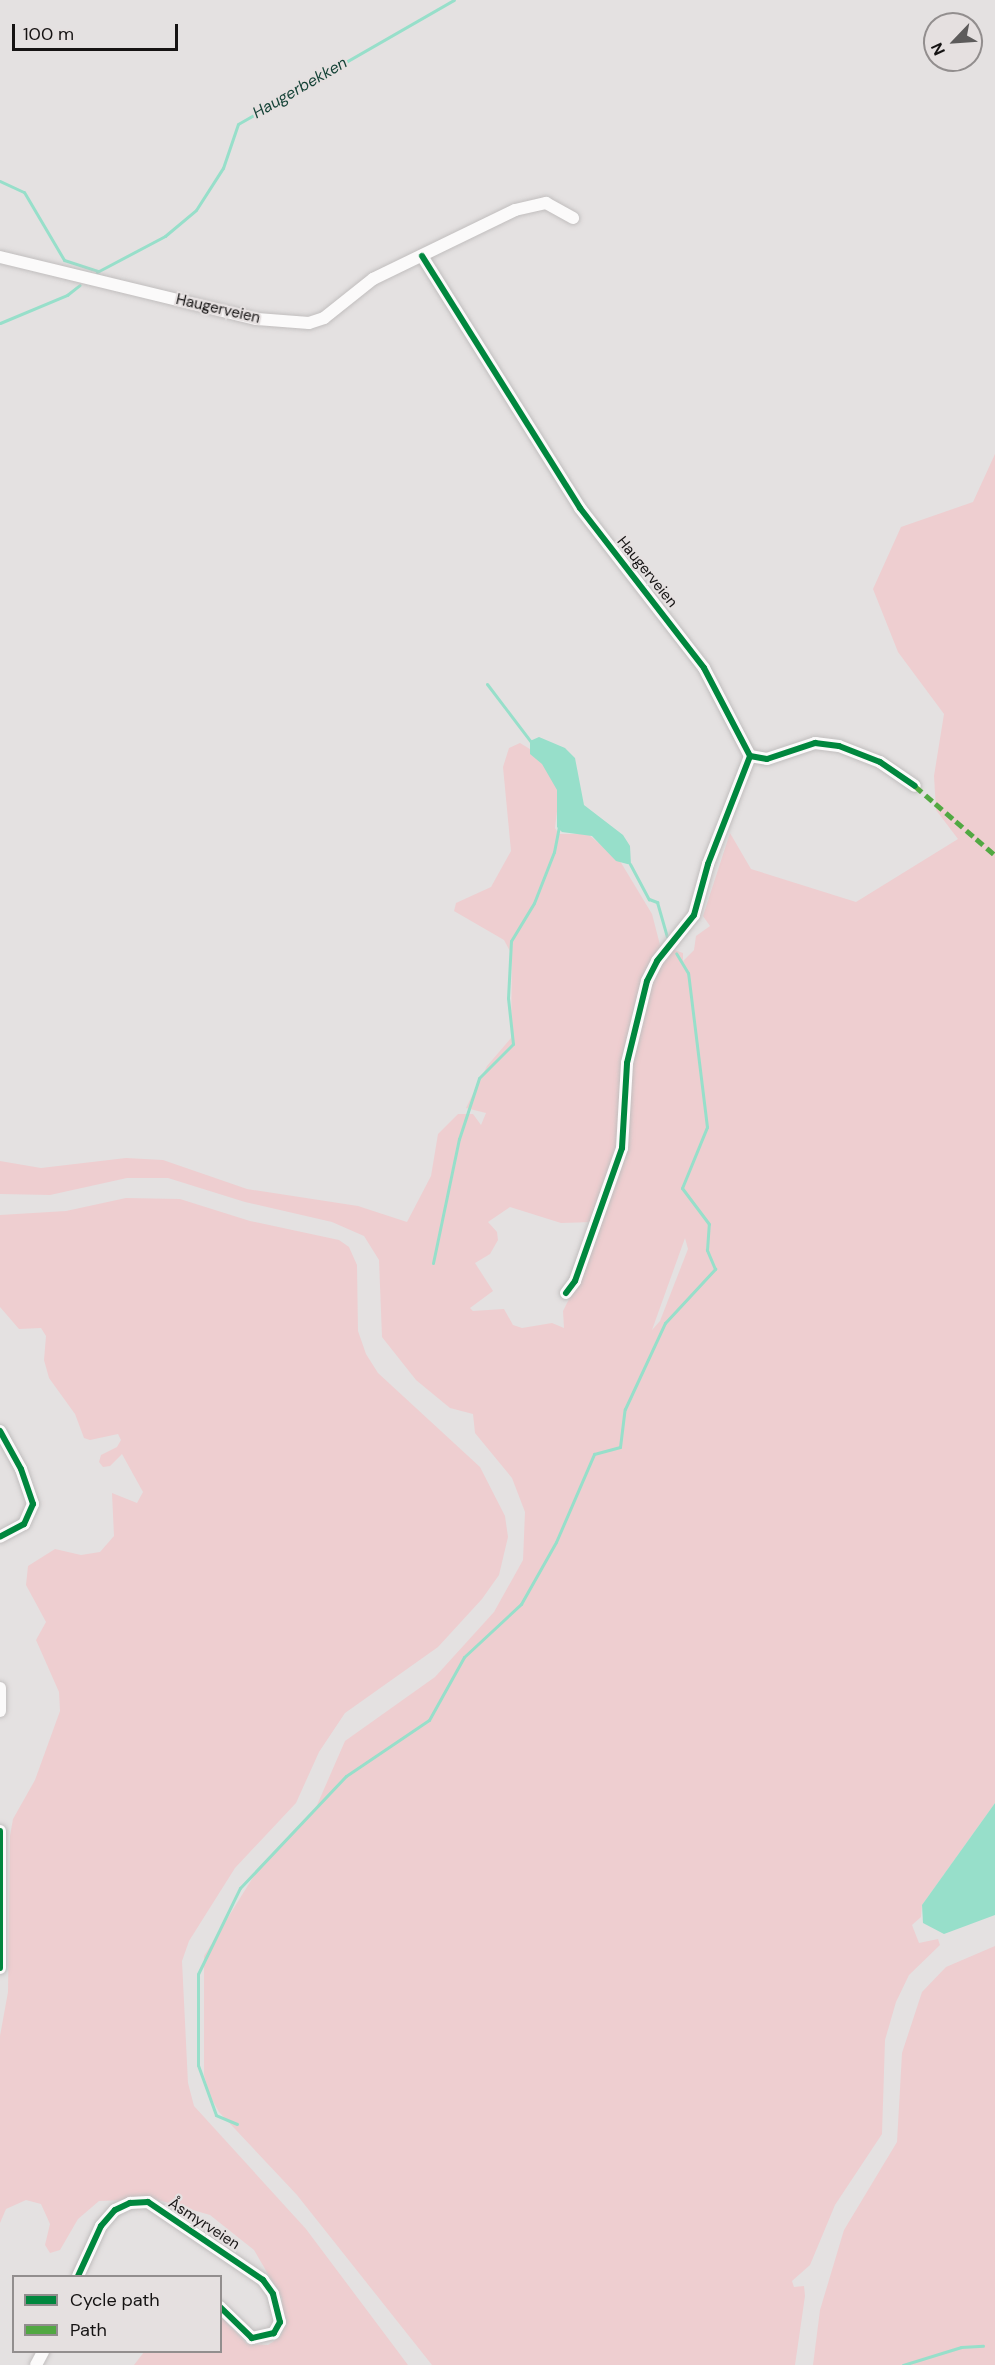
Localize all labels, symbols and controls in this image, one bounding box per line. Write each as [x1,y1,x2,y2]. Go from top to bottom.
scale bar [15,12,182,50]
north arrow [923,12,983,72]
text: 100 m [23,22,74,46]
text: N [926,39,950,59]
water label: Haugerbekken [249,53,351,123]
street label: Haugerveien [174,291,262,327]
street label: Haugerveien [613,533,681,611]
street label: Åsmyrveien [165,2194,243,2254]
legend [12,2275,222,2353]
text: Cycle path [70,2288,160,2312]
text: Path [70,2318,107,2342]

